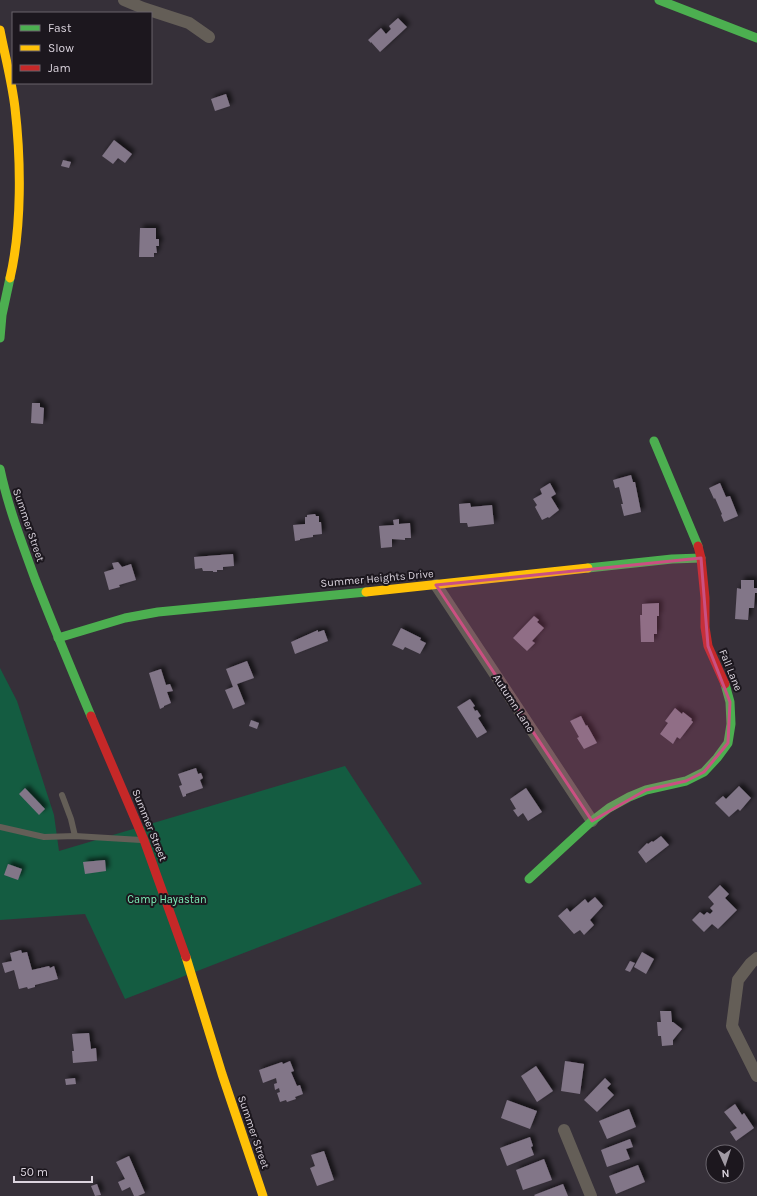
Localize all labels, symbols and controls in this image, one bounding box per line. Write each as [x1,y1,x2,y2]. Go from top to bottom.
legend [12,12,152,84]
text: Fast [48,21,72,35]
text: Slow [48,41,74,55]
text: Jam [48,61,71,75]
street label: Summer Street [10,487,47,563]
street label: Summer Heights Drive [320,567,434,590]
street label: Fall Lane [716,647,745,693]
street label: Autumn Lane [490,672,537,735]
street label: Summer Street [129,787,170,863]
park label: Camp Hayastan [127,893,207,906]
street label: Summer Street [235,1094,272,1170]
north arrow [705,1144,745,1184]
scale bar [14,1158,92,1184]
text: 50 m [20,1165,48,1179]
text: N [721,1167,730,1180]

